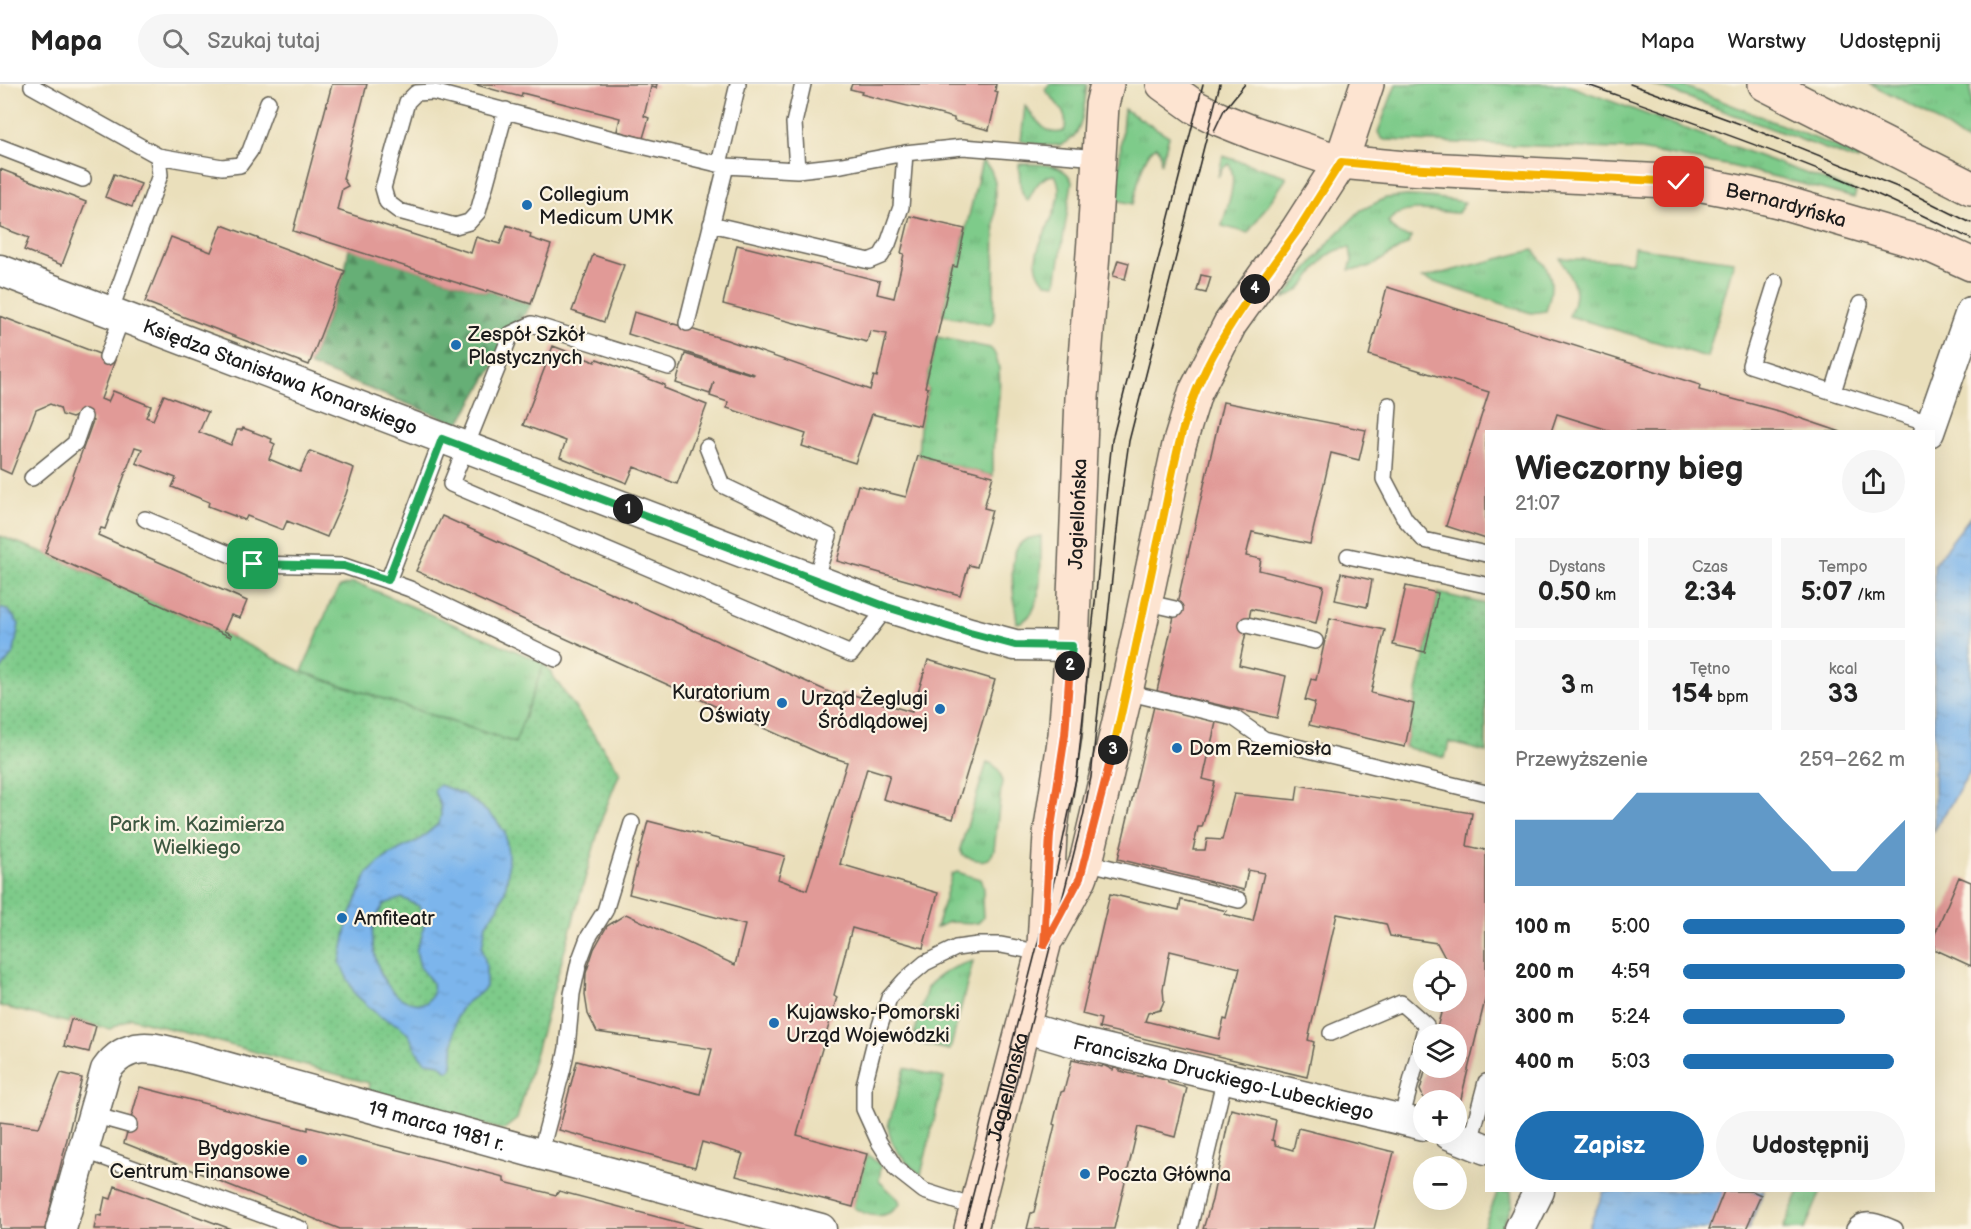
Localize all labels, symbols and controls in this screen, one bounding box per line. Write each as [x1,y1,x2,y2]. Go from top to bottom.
search box [138,14,558,68]
text: Mapa [30,25,102,58]
icon: search [159,25,192,58]
text: Szukaj tutaj [207,28,320,55]
text: Mapa [1641,29,1695,54]
text: Warstwy [1728,29,1806,54]
text: Udostępnij [1839,29,1941,54]
pin [1653,156,1704,207]
icon: check [1662,165,1695,198]
street label: Bernardyńska [1723,179,1849,233]
place label: Collegium Medicum UMK [539,183,673,230]
marker: Collegium Medicum UMK [520,198,534,212]
pin: 4 [1240,274,1270,304]
text: 4 [1250,279,1260,298]
street label: Księdza Stanisława Konarskiego [139,314,421,441]
place label: Zespół Szkół Plastycznych [467,323,586,370]
marker: Zespół Szkół Plastycznych [449,338,463,352]
text: Wieczorny bieg [1515,449,1744,489]
button: share [1842,450,1905,513]
street label: Jagiellońska [1064,458,1093,570]
text: 21:07 [1515,492,1560,516]
pin: 1 [613,494,643,524]
text: 1 [625,499,631,518]
pin [227,538,278,589]
icon: arrive [236,547,269,580]
text: Dystans [1548,558,1606,577]
text: Czas [1692,558,1728,577]
text: Tempo [1818,558,1868,577]
text: 0.50 [1538,577,1591,608]
text: 2:34 [1684,577,1736,608]
text: 5:07 [1801,577,1853,608]
text: km [1591,586,1616,605]
text: /km [1853,586,1885,605]
pin: 2 [1055,651,1085,681]
text: 2 [1065,656,1075,675]
text: Tętno [1690,660,1730,679]
text: kcal [1829,660,1857,679]
text: 3 [1561,670,1576,701]
text: m [1576,679,1593,698]
text: 154 [1671,679,1713,710]
text: 33 [1828,679,1858,710]
place label: Kuratorium Oświaty [672,681,770,728]
place label: Urząd Żeglugi Śródlądowej [801,686,928,734]
text: bpm [1713,688,1749,707]
marker: Kuratorium Oświaty [775,696,789,710]
marker: Urząd Żeglugi Śródlądowej [933,702,947,716]
pin: 3 [1098,735,1128,765]
place label: Dom Rzemiosła [1189,737,1332,761]
text: 3 [1108,740,1118,759]
marker: Dom Rzemiosła [1170,741,1184,755]
text: Przewyższenie [1515,748,1648,772]
text: 259–262 m [1799,748,1905,772]
park label: Park im. Kazimierza Wielkiego [109,813,285,860]
place label: Amfiteatr [354,907,435,931]
marker: Amfiteatr [335,911,349,925]
text: 100 m [1515,915,1571,939]
text: 5:00 [1611,915,1650,939]
map controls [1413,958,1467,1210]
button: locate [1413,958,1467,1012]
text: 200 m [1515,960,1574,984]
text: 4:59 [1611,960,1650,984]
place label: Kujawsko-Pomorski Urząd Wojewódzki [786,1001,960,1048]
text: 300 m [1515,1005,1574,1029]
text: 5:24 [1611,1005,1650,1029]
marker: Kujawsko-Pomorski Urząd Wojewódzki [767,1016,781,1030]
button: layers [1413,1024,1467,1078]
street label: Jagiellońska [983,1030,1034,1144]
street label: Franciszka Druckiego-Lubeckiego [1071,1031,1376,1126]
text: 400 m [1515,1050,1574,1074]
text: 5:03 [1611,1050,1651,1074]
button: + [1413,1090,1467,1144]
street label: 19 marca 1981 r. [365,1096,508,1157]
button: Zapisz [1515,1111,1704,1180]
button: Udostępnij [1716,1111,1905,1180]
place label: Bydgoskie Centrum Finansowe [109,1137,290,1184]
marker: Bydgoskie Centrum Finansowe [295,1153,309,1167]
button: − [1413,1156,1467,1210]
place label: Poczta Główna [1097,1163,1231,1187]
marker: Poczta Główna [1078,1167,1092,1181]

